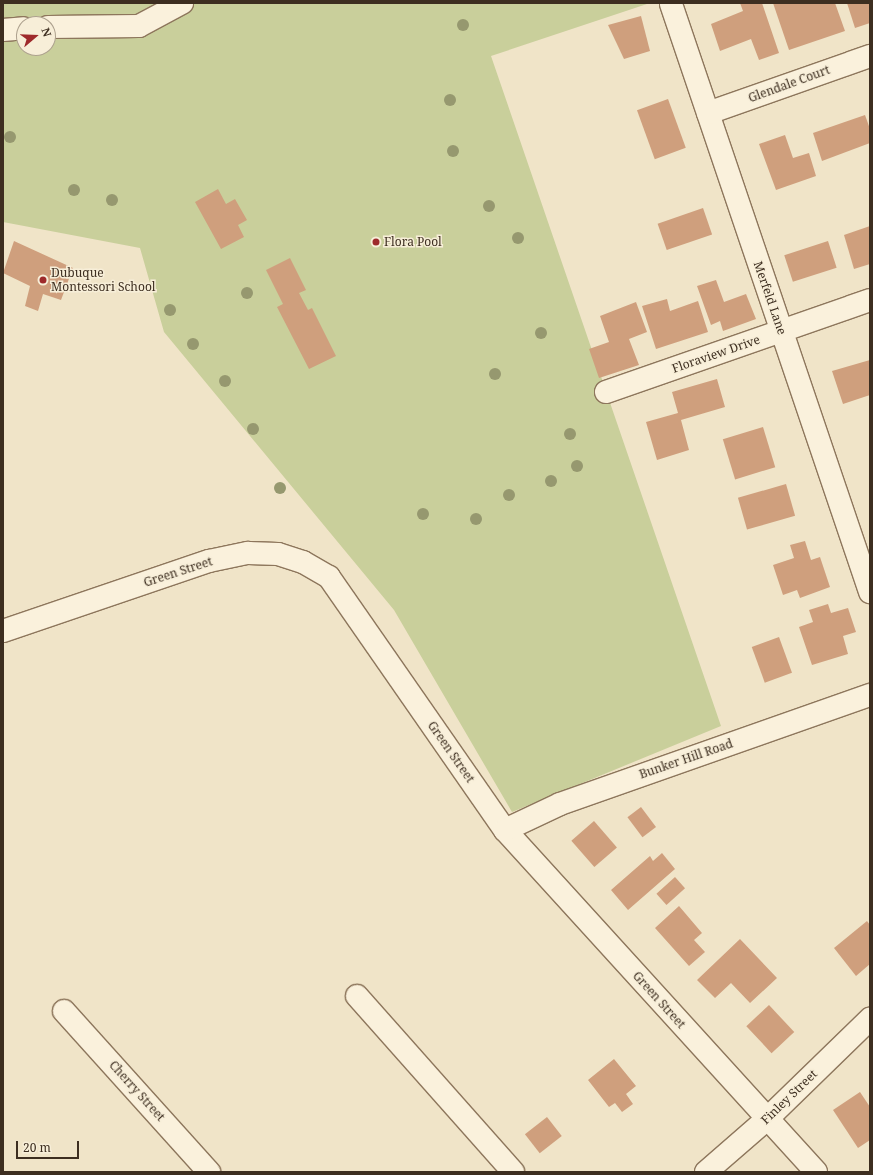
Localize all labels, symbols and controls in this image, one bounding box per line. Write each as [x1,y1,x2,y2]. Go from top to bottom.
north arrow [16,16,56,56]
text: N [38,26,55,39]
street label: Glendale Court [746,63,832,105]
place label: Flora Pool [384,235,442,249]
marker: Flora Pool [371,237,381,247]
street label: Merfeld Lane [751,259,789,337]
place label: Dubuque Montessori School [51,266,156,294]
marker: Dubuque Montessori School [38,275,48,285]
street label: Floraview Drive [670,332,762,376]
street label: Green Street [142,554,214,590]
street label: Green Street [425,719,477,785]
street label: Bunker Hill Road [637,736,735,782]
street label: Green Street [630,969,688,1031]
street label: Cherry Street [106,1058,168,1124]
street label: Finley Street [758,1067,820,1127]
scale bar [18,1133,81,1159]
text: 20 m [23,1139,51,1156]

